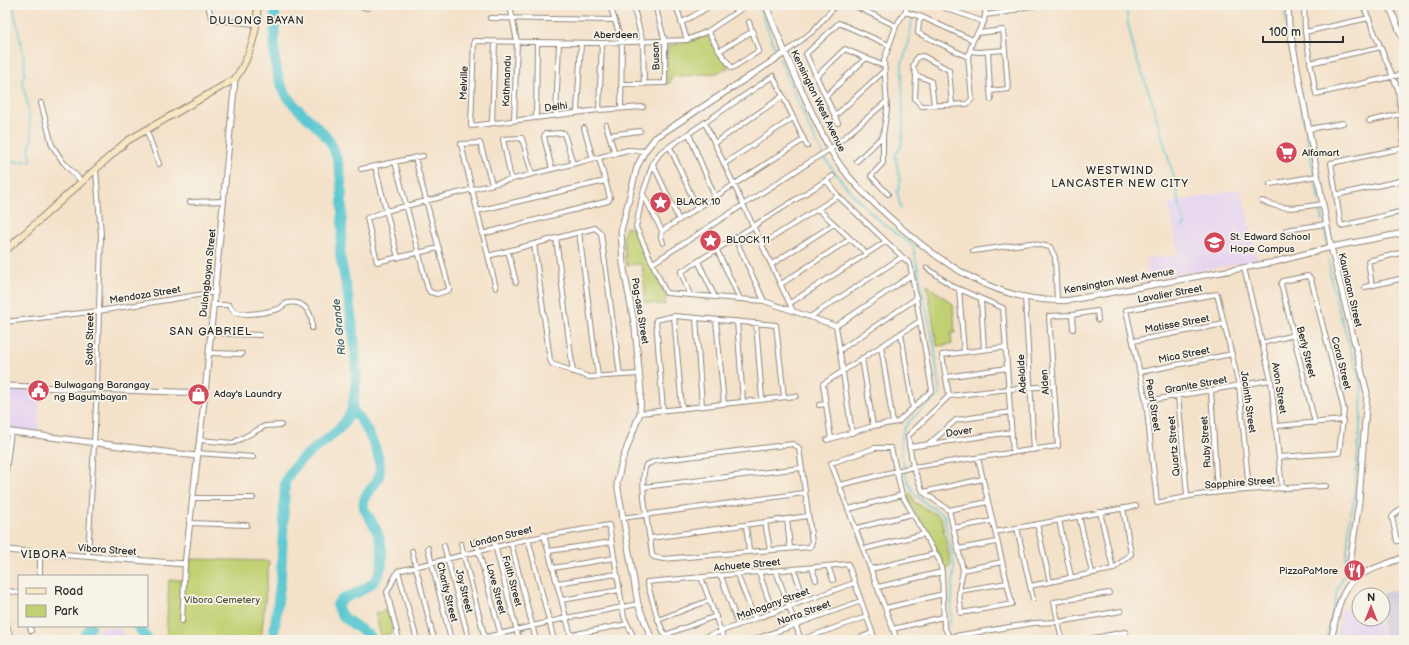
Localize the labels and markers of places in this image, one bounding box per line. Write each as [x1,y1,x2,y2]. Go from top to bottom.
supermarket icon: Alfamart [1273,140,1299,166]
place label: Alfamart [1302,147,1339,159]
place icon: BLACK 10 [648,189,674,215]
place label: BLACK 10 [676,196,721,208]
place icon: BLOCK 11 [697,227,723,253]
school or university icon: St. Edward School Hope Campus [1202,230,1228,256]
place label: St. Edward School Hope Campus [1230,231,1310,255]
place label: BLOCK 11 [726,234,770,246]
public building icon: Bulwagang Barangay ng Bagumbayan [26,378,52,404]
place label: Bulwagang Barangay ng Bagumbayan [54,379,150,403]
shop icon: Aday's Laundry [185,381,211,407]
place label: Aday's Laundry [214,388,282,400]
restaurant icon: PizzaPaMore [1341,558,1367,584]
place label: PizzaPaMore [1279,565,1338,577]

